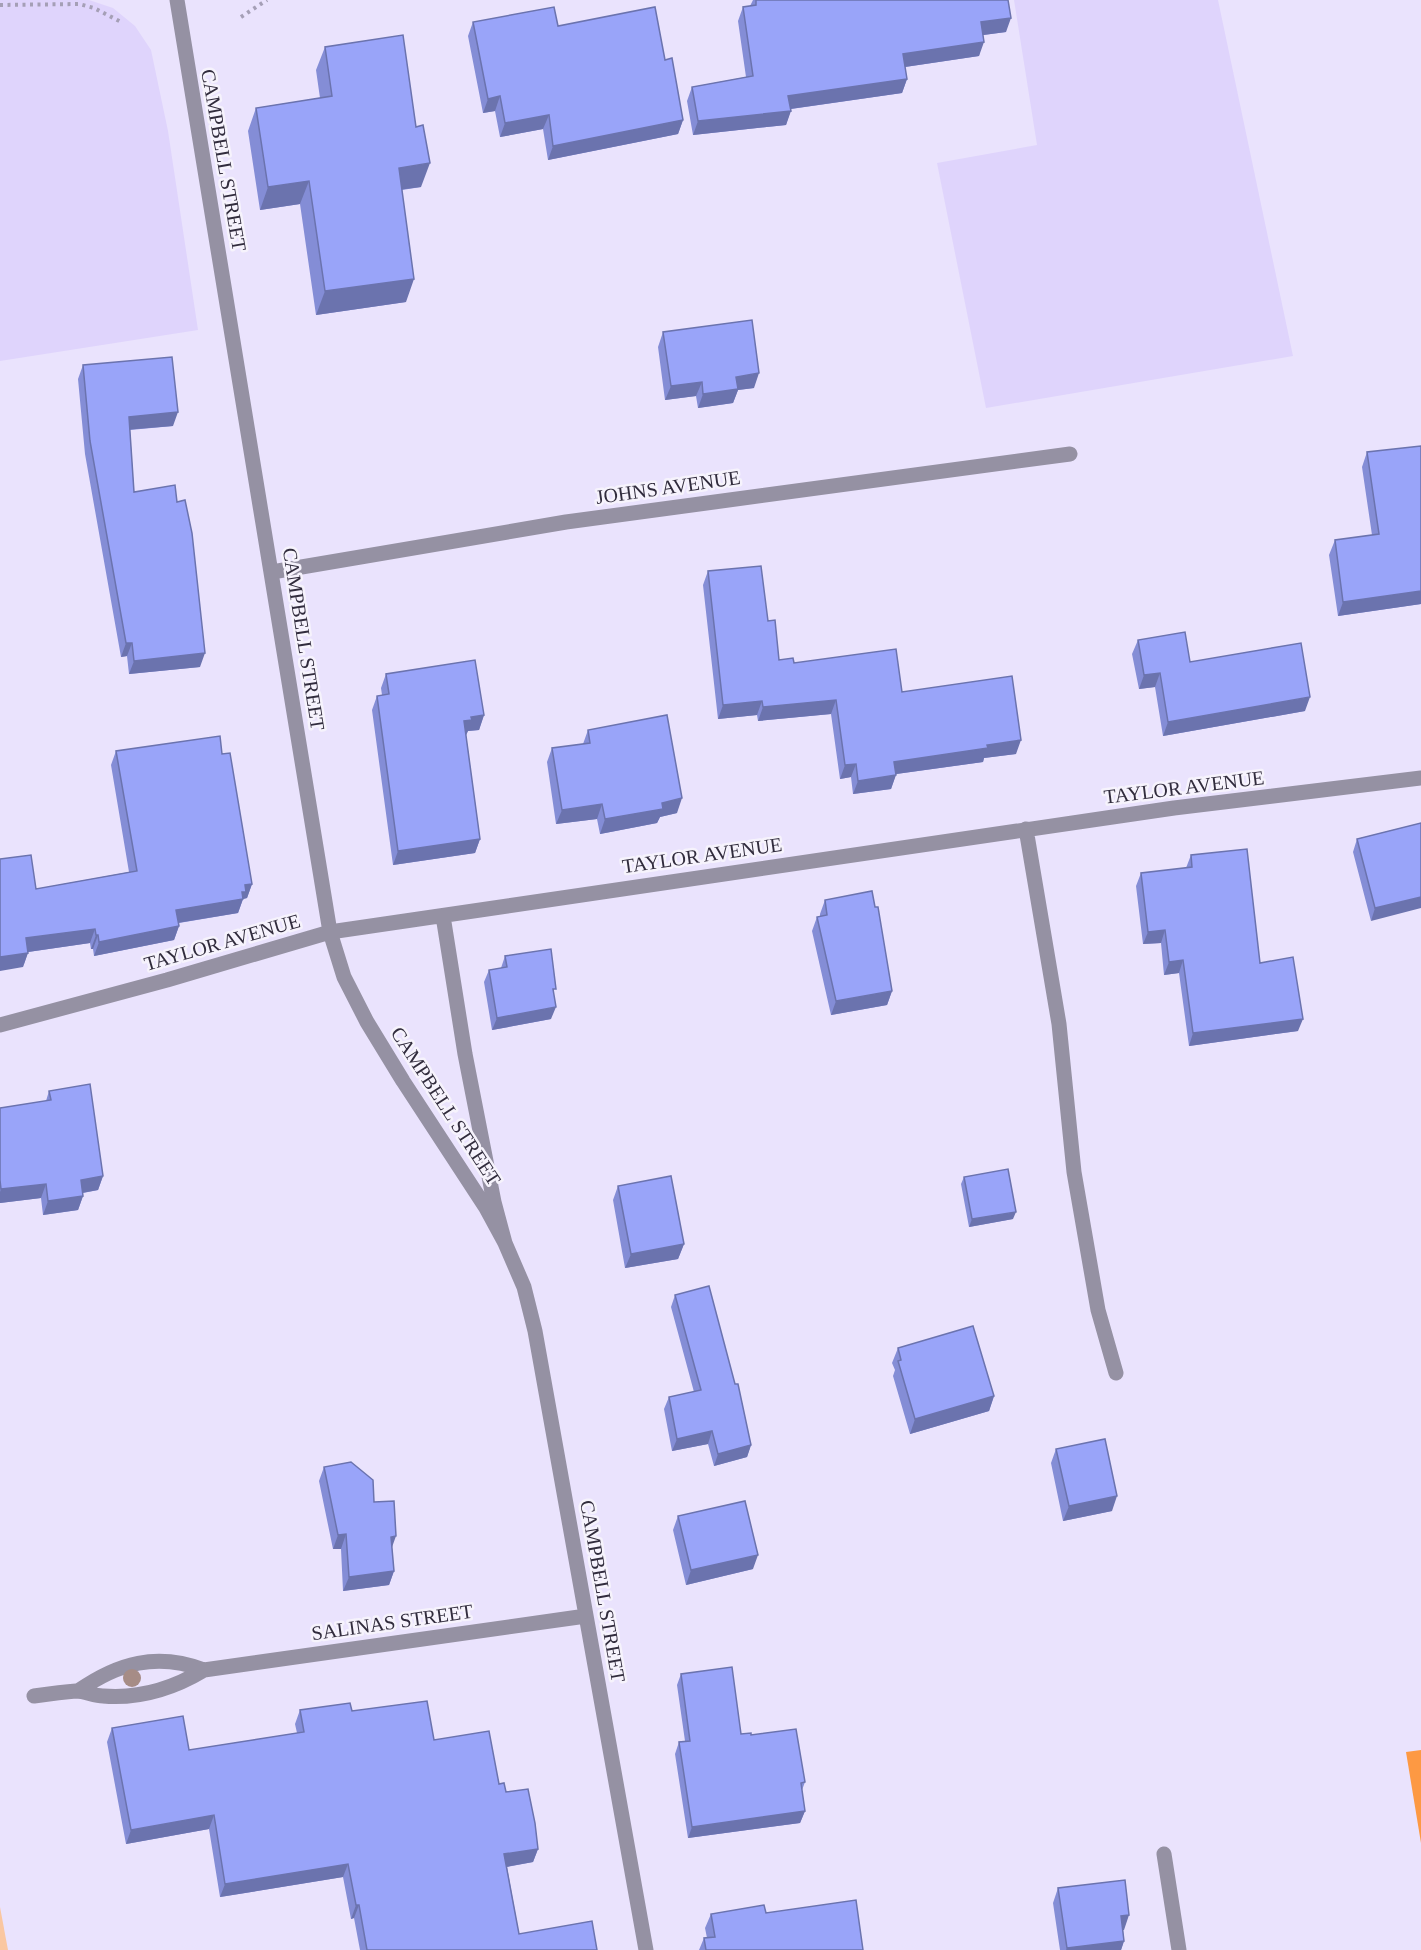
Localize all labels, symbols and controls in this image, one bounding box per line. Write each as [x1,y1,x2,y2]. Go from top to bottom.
street label: CAMPBELL STREET [197,67,251,253]
street label: JOHNS AVENUE [594,466,742,508]
street label: CAMPBELL STREET [279,546,329,732]
street label: TAYLOR AVENUE [1103,766,1265,808]
street label: TAYLOR AVENUE [621,833,783,877]
street label: TAYLOR AVENUE [141,909,303,975]
street label: CAMPBELL STREET [387,1023,505,1189]
street label: CAMPBELL STREET [576,1498,630,1684]
street label: SALINAS STREET [310,1600,474,1644]

